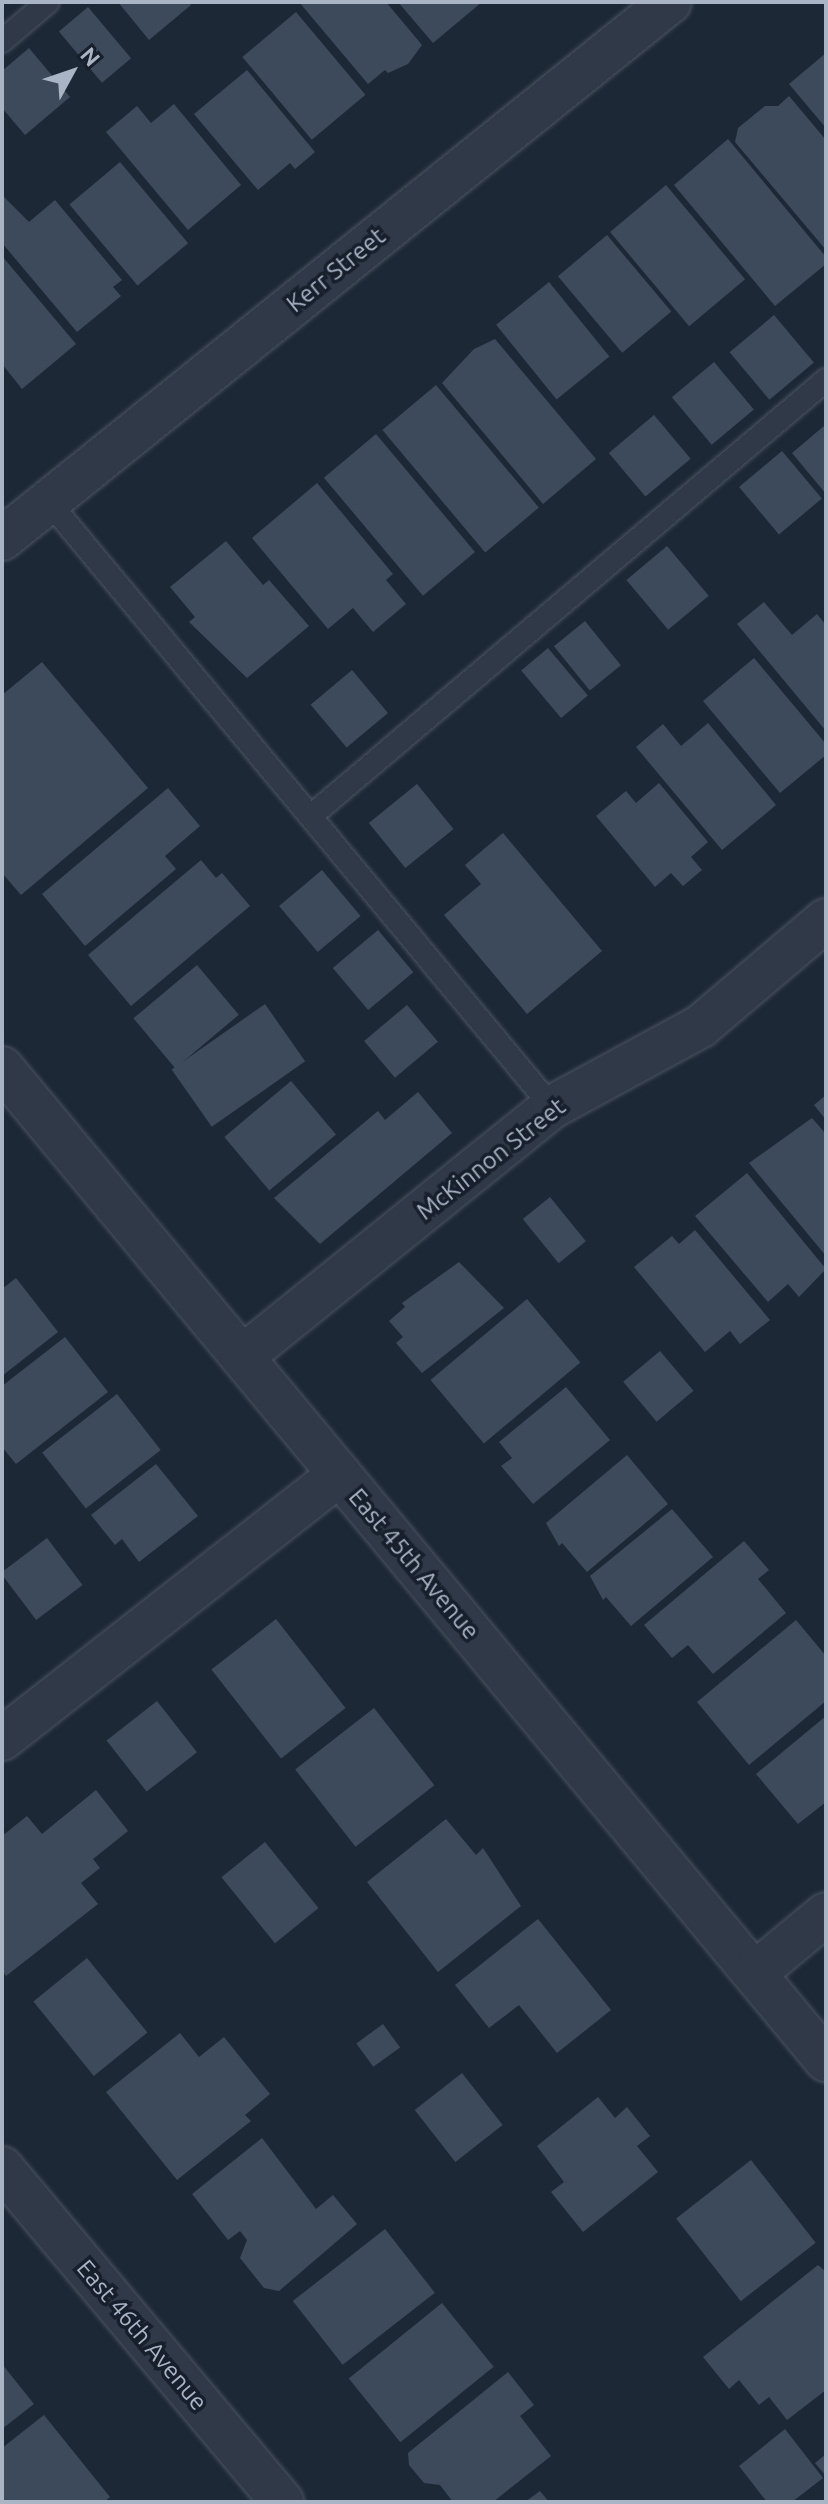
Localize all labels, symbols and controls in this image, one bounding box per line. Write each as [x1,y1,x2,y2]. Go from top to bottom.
north arrow [32,32,112,112]
text: N [76,42,106,71]
street label: Kerr Street [281,222,391,318]
street label: McKinnon Street [411,1092,571,1226]
street label: East 45th Avenue [343,1483,485,1645]
street label: East 46th Avenue [71,2254,213,2416]

